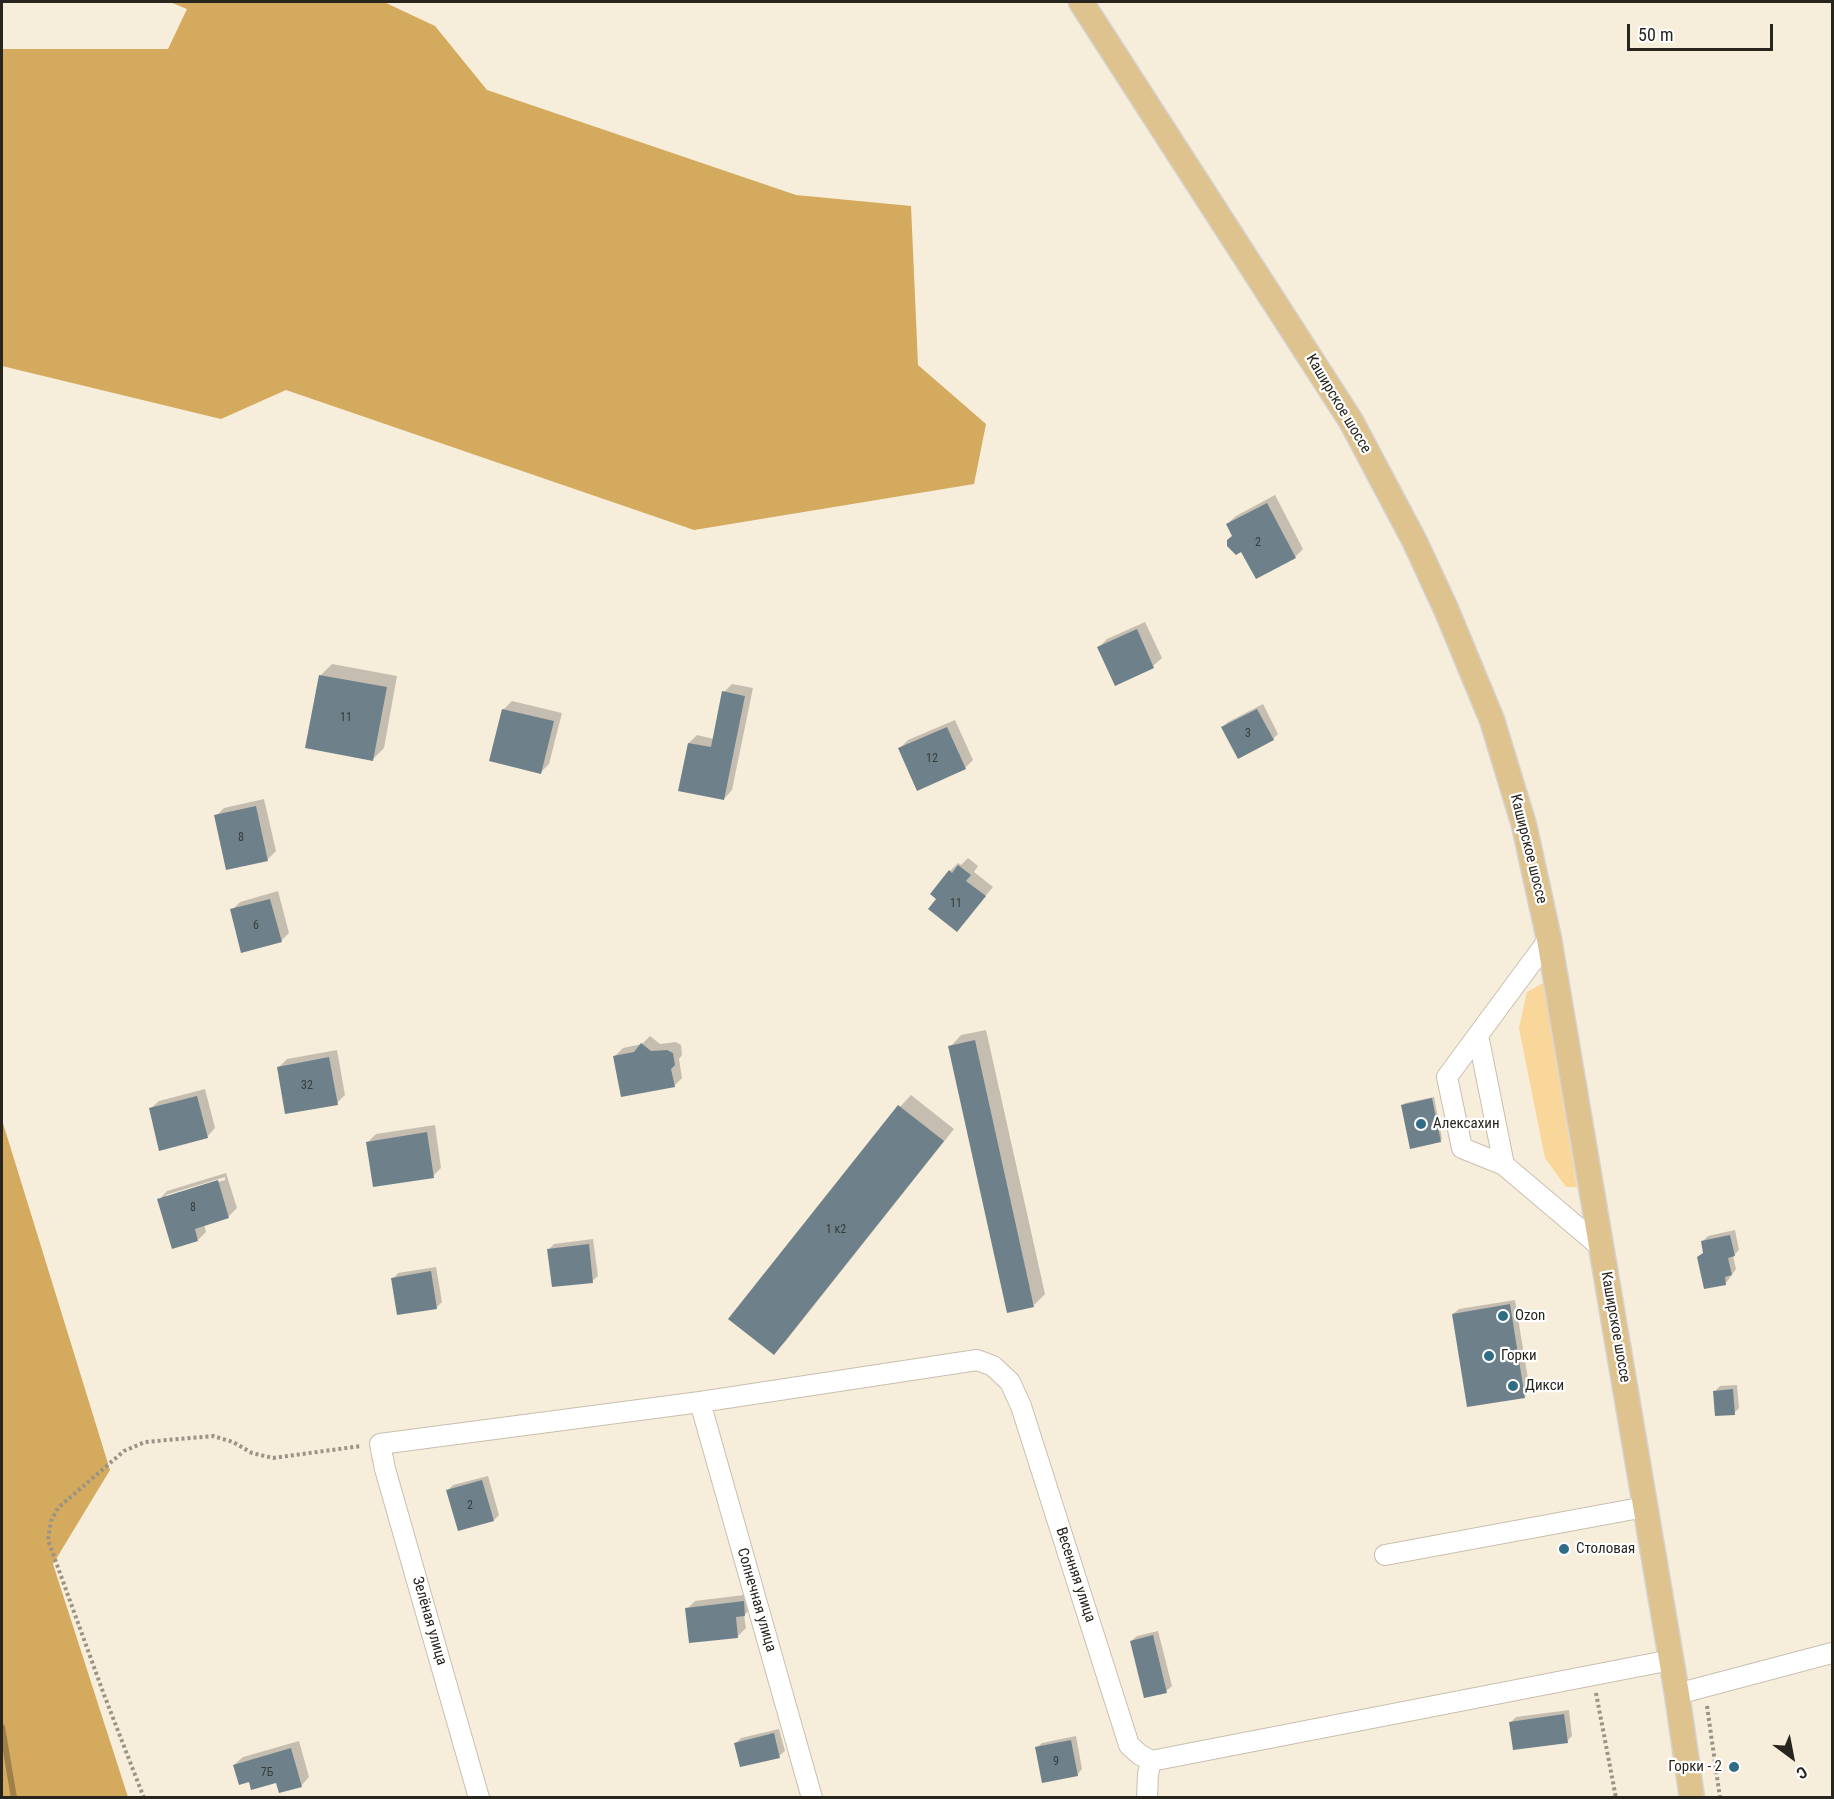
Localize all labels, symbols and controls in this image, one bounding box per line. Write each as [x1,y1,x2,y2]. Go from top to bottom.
scale bar [1630,12,1776,50]
text: 50 m [1638,24,1673,45]
street label: Каширское шоссе [1301,351,1375,457]
house number: 2 [1255,536,1261,550]
house number: 11 [340,711,352,725]
house number: 3 [1245,727,1251,741]
house number: 12 [926,752,938,766]
street label: Каширское шоссе [1506,792,1550,906]
house number: 8 [238,831,244,845]
house number: 11 [950,897,962,911]
house number: 6 [253,919,259,933]
house number: 32 [301,1079,313,1093]
place label: Алексахин [1433,1115,1500,1133]
marker: Алексахин [1414,1117,1428,1131]
house number: 8 [190,1201,196,1215]
house number: 1 к2 [826,1223,846,1237]
street label: Каширское шоссе [1596,1270,1634,1384]
place label: Ozon [1515,1307,1545,1325]
marker: Ozon [1496,1309,1510,1323]
place label: Горки [1501,1347,1537,1365]
marker: Горки [1482,1349,1496,1363]
place label: Дикси [1525,1377,1564,1395]
marker: Дикси [1506,1379,1520,1393]
house number: 2 [467,1499,473,1513]
street label: Весенняя улица [1051,1525,1099,1625]
place label: Столовая [1576,1540,1635,1558]
marker: Столовая [1557,1542,1571,1556]
street label: Солнечная улица [733,1546,779,1654]
street label: Зелёная улица [408,1575,450,1667]
north arrow [1762,1727,1822,1787]
house number: 9 [1053,1755,1059,1769]
place label: Горки - 2 [1668,1758,1722,1776]
marker: Горки - 2 [1727,1760,1741,1774]
text: С [1793,1762,1811,1783]
house number: 7Б [261,1766,273,1780]

